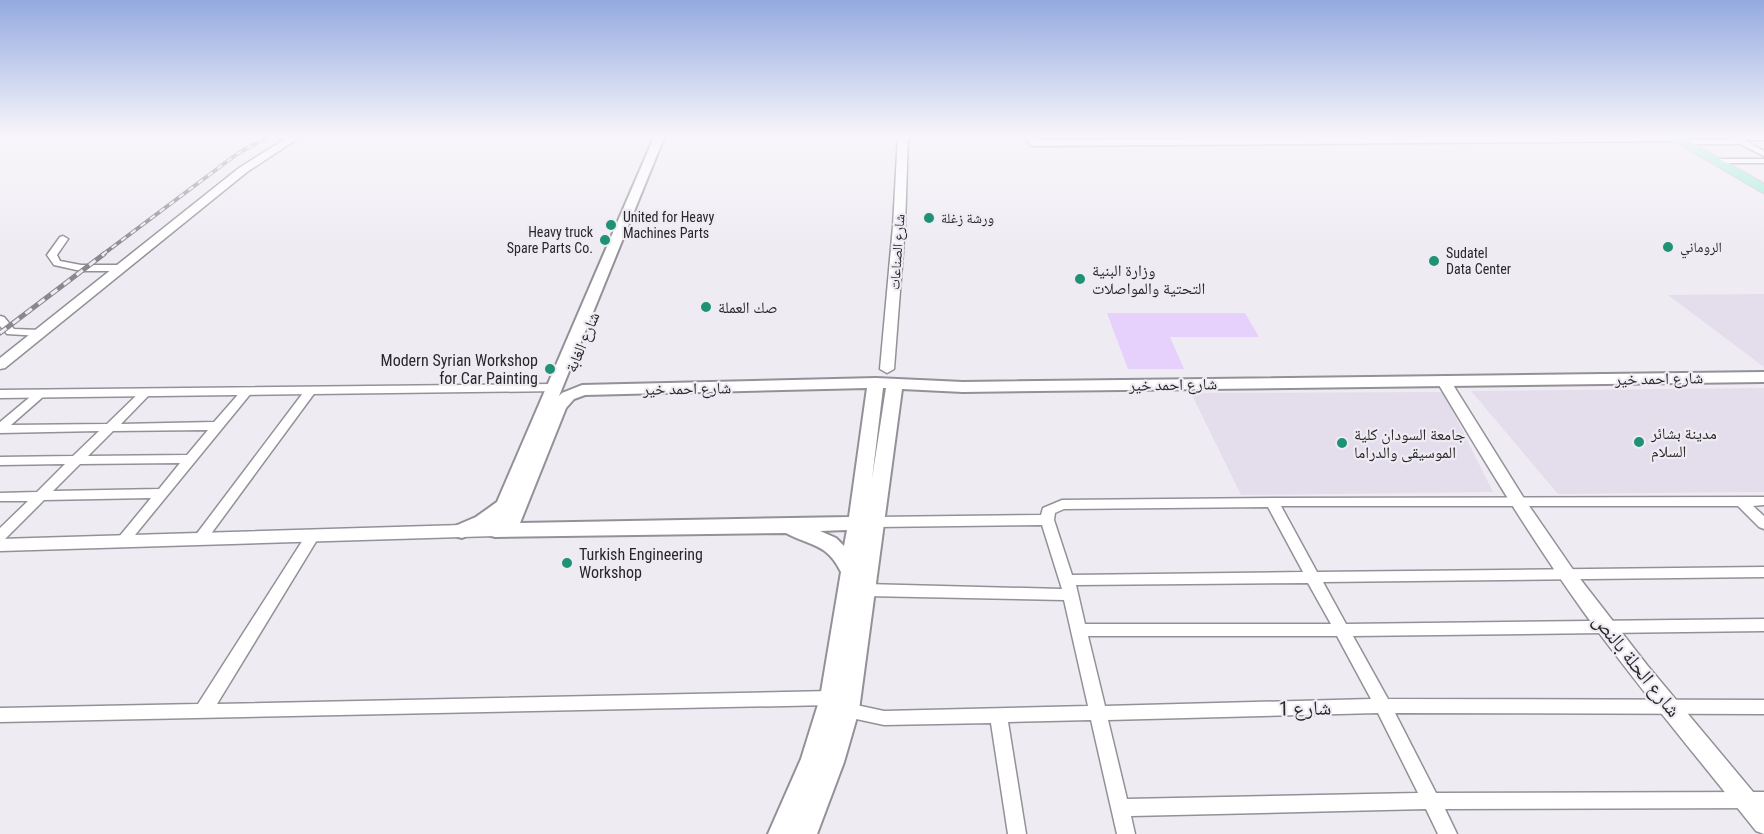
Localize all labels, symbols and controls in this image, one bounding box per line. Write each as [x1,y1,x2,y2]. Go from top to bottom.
place label: United for Heavy Machines Parts [623,209,714,241]
place label: ورشة زغلة [941,210,994,227]
marker: ورشة زغلة [922,211,936,225]
street label: شارع الصناعات [886,213,910,291]
marker: United for Heavy Machines Parts [604,218,618,232]
place label: Heavy truck Spare Parts Co. [507,224,594,256]
marker: Heavy truck Spare Parts Co. [598,233,612,247]
place label: الروماني [1680,239,1722,259]
marker: الروماني [1661,240,1675,254]
place label: Sudatel Data Center [1446,245,1511,277]
marker: Sudatel Data Center [1427,254,1441,268]
place label: وزارة البنية التحتية والمواصلات [1092,261,1205,298]
marker: وزارة البنية التحتية والمواصلات [1073,272,1087,286]
place label: صك العملة [718,298,778,317]
marker: صك العملة [699,300,713,314]
street label: شارع الغابة [561,309,605,376]
place label: Modern Syrian Workshop for Car Painting [381,351,538,388]
marker: Modern Syrian Workshop for Car Painting [543,362,557,376]
street label: شارع احمد خير [1614,368,1703,390]
street label: شارع احمد خير [1128,374,1217,396]
street label: شارع احمد خير [642,378,731,400]
place label: مدينة بشائر السلام [1650,424,1717,462]
place label: جامعة السودان كلية الموسيقى والدراما [1354,425,1465,463]
marker: مدينة بشائر السلام [1632,435,1646,449]
marker: جامعة السودان كلية الموسيقى والدراما [1335,436,1349,450]
place label: Turkish Engineering Workshop [579,545,703,582]
marker: Turkish Engineering Workshop [560,556,574,570]
street label: شارع الحلة بالنص [1587,608,1686,722]
street label: شارع 1 [1279,696,1331,721]

